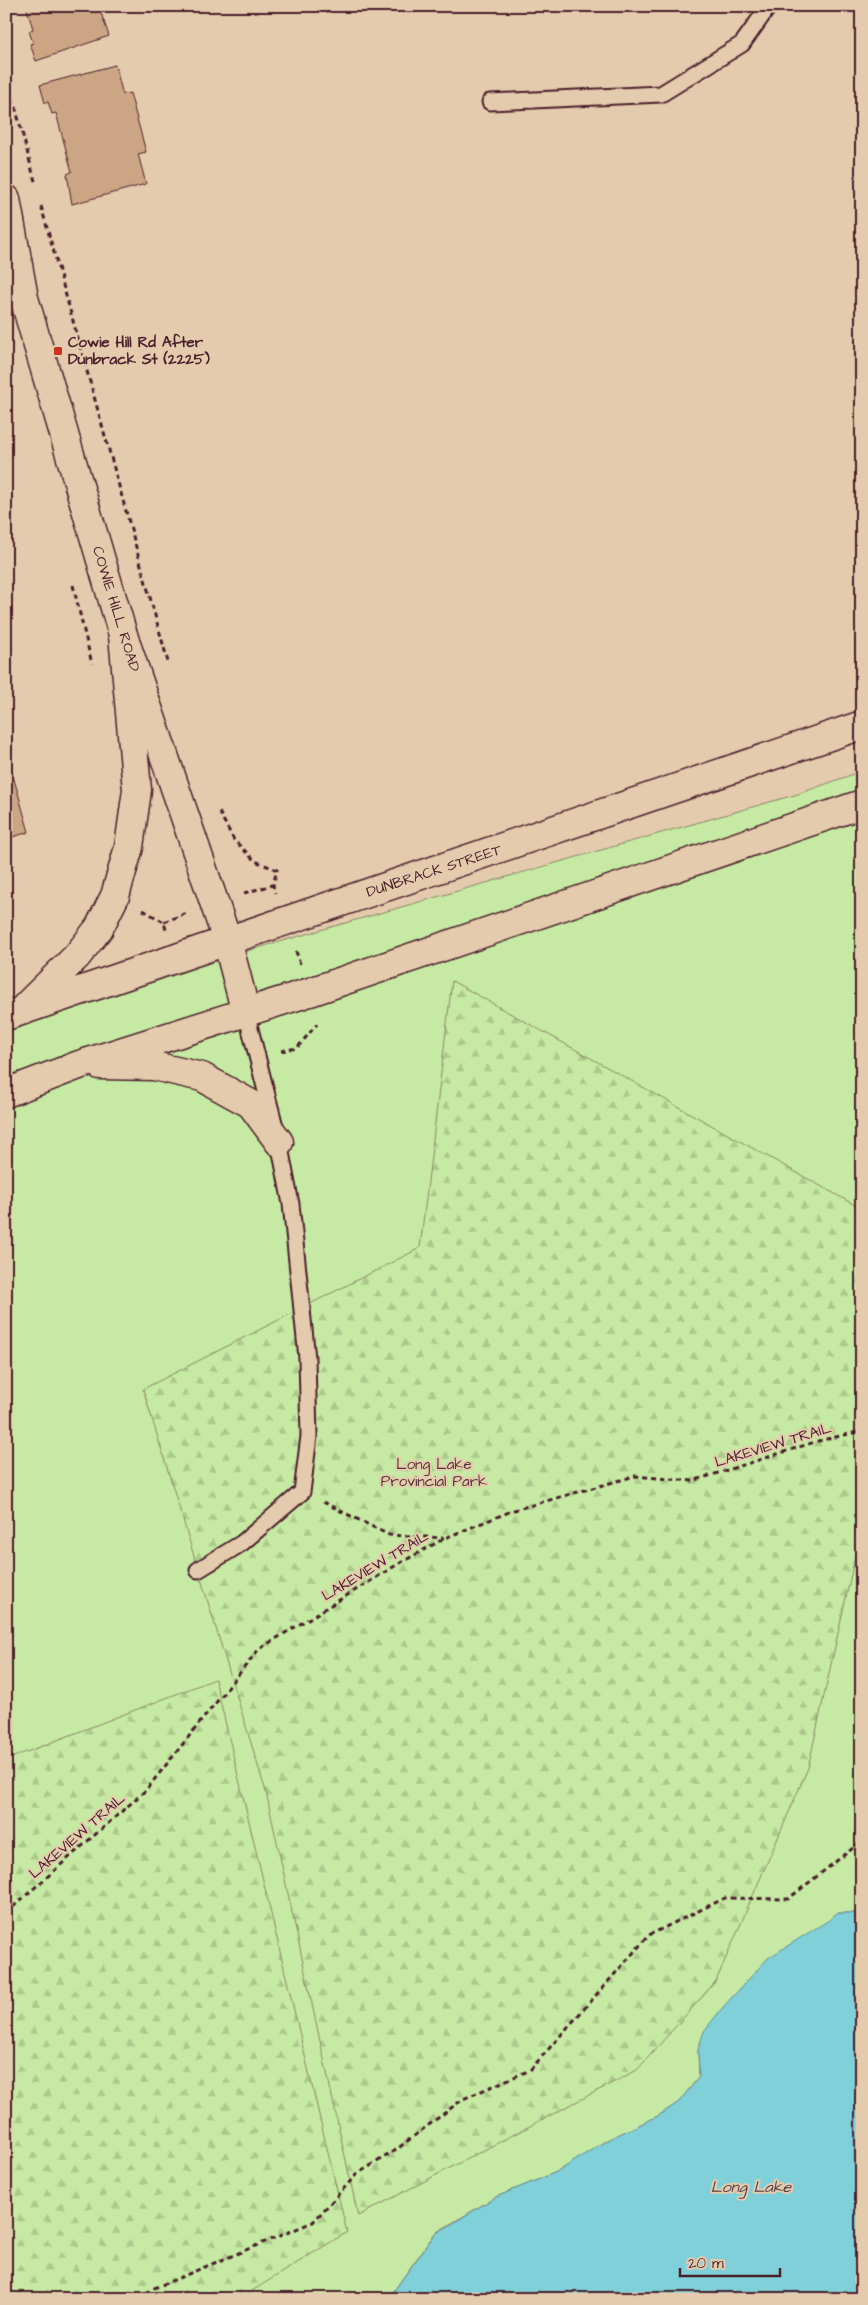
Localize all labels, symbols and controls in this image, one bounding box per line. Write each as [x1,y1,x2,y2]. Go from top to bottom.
place label: Cowie Hill Rd After Dunbrack St (2225) [68,332,210,370]
marker: Cowie Hill Rd After Dunbrack St (2225) [52,345,64,357]
street label: COWIE HILL ROAD [87,544,145,675]
street label: DUNBRACK STREET [364,839,505,903]
street label: LAKEVIEW TRAIL [712,1417,834,1473]
park label: Long Lake Provincial Park [381,1454,487,1492]
street label: LAKEVIEW TRAIL [318,1526,433,1606]
street label: LAKEVIEW TRAIL [24,1788,130,1884]
water label: Long Lake [711,2176,793,2199]
scale bar [680,2245,780,2277]
text: 20 m [688,2253,724,2274]

